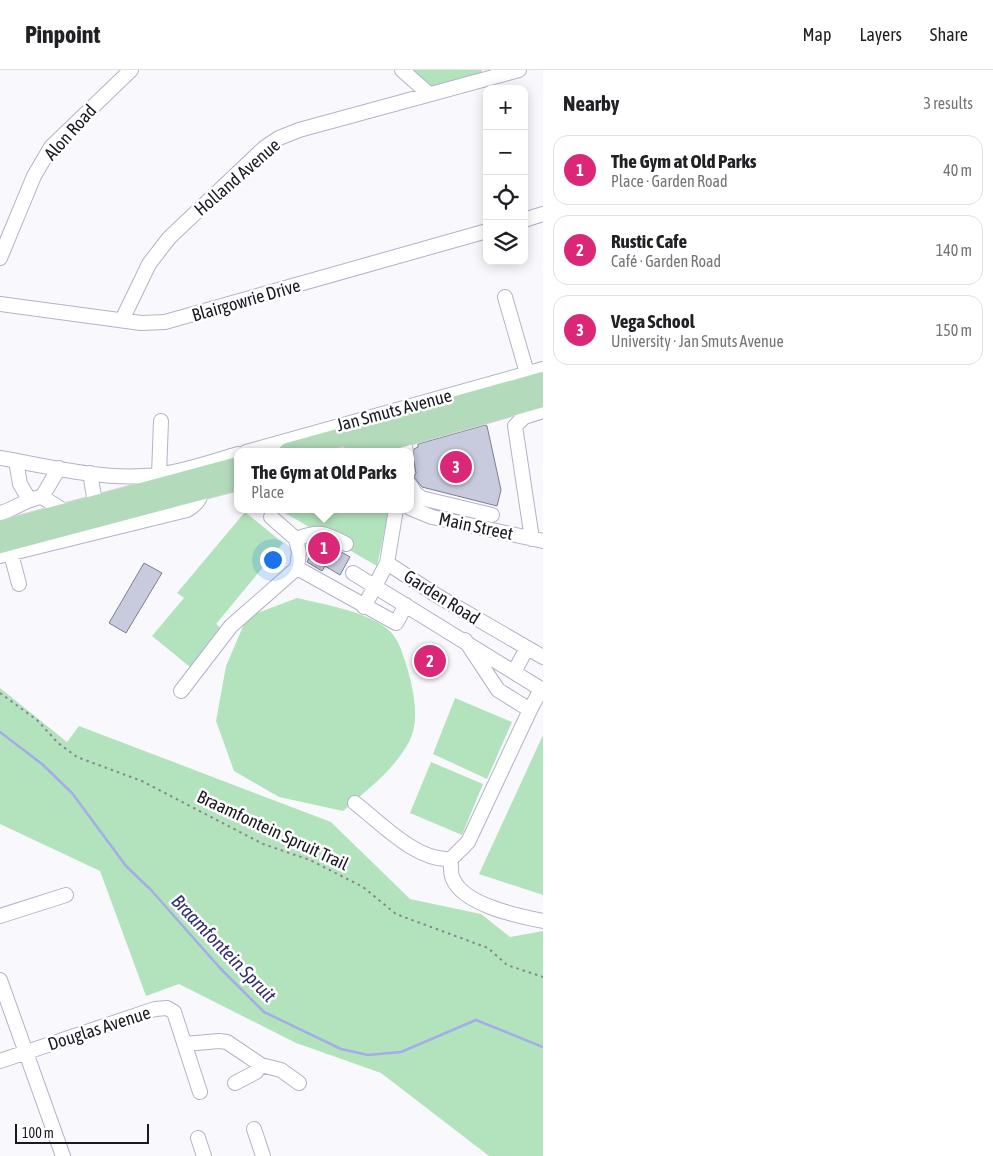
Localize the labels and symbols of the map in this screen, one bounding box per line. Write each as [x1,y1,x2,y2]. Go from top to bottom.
street label: Alon Road [40,100,100,164]
street label: Holland Avenue [190,134,284,220]
street label: Blairgowrie Drive [189,274,303,326]
street label: Jan Smuts Avenue [334,385,454,435]
pin: 3 [440,448,472,486]
street label: Main Street [437,508,515,544]
pin: 1 [308,529,340,567]
your location [260,547,286,573]
street label: Garden Road [400,565,484,629]
pin: 2 [414,642,446,680]
street label: Braamfontein Spruit Trail [194,786,352,874]
water label: Braamfontein Spruit [167,890,281,1007]
street label: Douglas Avenue [45,1002,153,1054]
scale bar [15,1121,149,1144]

